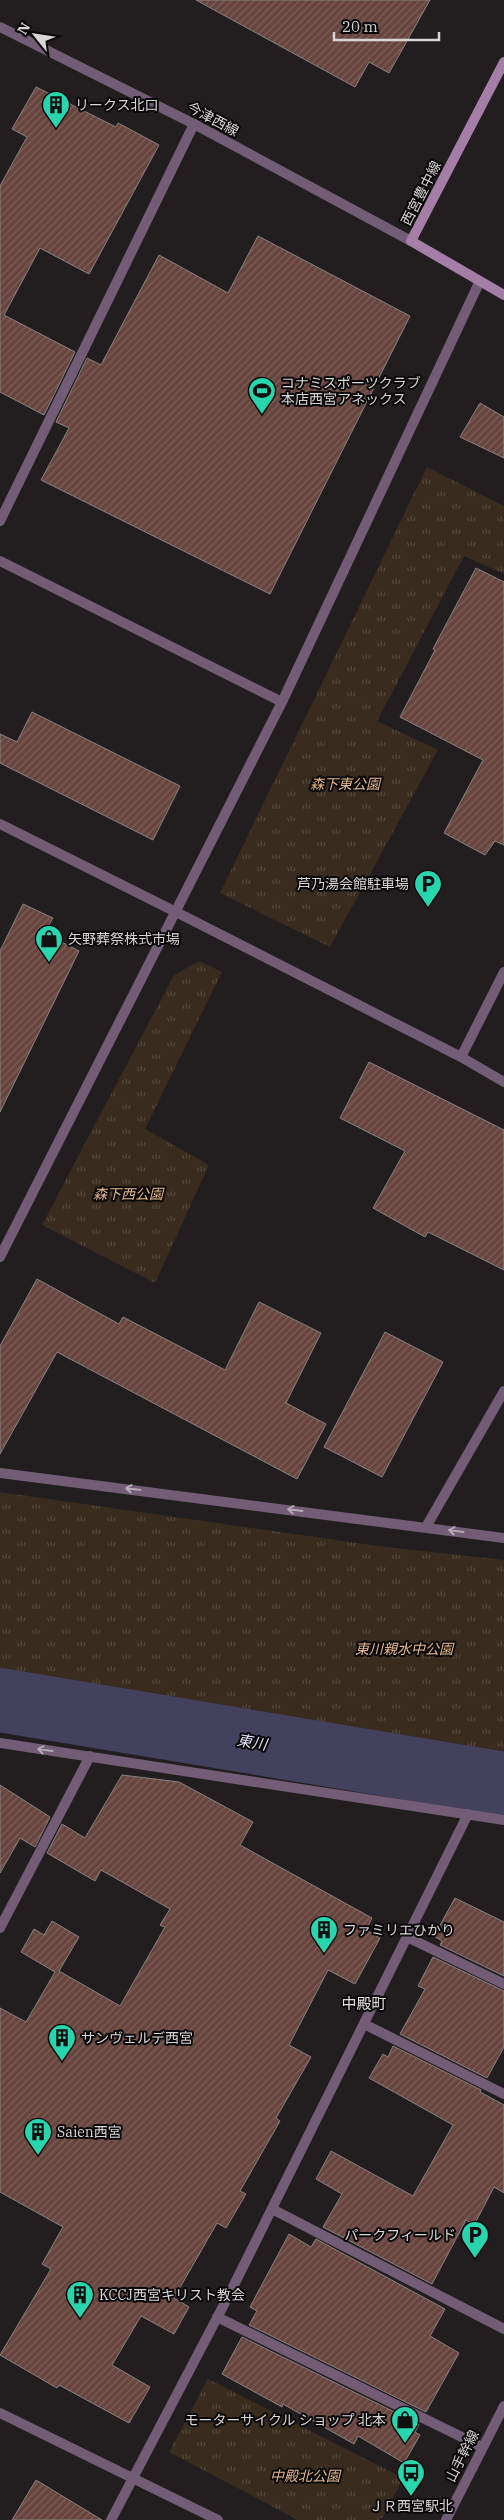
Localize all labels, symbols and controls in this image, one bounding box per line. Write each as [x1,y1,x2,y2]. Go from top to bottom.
north arrow [10,10,60,60]
scale bar [334,10,439,42]
text: 20 m [342,17,378,36]
text: N [13,19,34,38]
building icon: リークス北口 [41,90,71,129]
place label: リークス北口 [75,96,159,114]
street label: 今津西線 [184,98,242,140]
street label: 西宮豊中線 [397,158,445,228]
place label: コナミスポーツクラブ 本店西宮アネックス [281,374,421,408]
sports icon: コナミスポーツクラブ 本店西宮アネックス [247,376,277,415]
park label: 森下東公園 [310,775,382,793]
parking icon: 芦乃湯会館駐車場 [413,869,443,908]
place label: 芦乃湯会館駐車場 [297,875,409,893]
shop icon: 矢野葬祭株式市場 [34,924,64,963]
place label: 矢野葬祭株式市場 [68,930,180,948]
park label: 森下西公園 [93,1185,165,1203]
one-way arrow [126,1484,142,1494]
one-way arrow [287,1505,303,1515]
one-way arrow [448,1526,464,1536]
park label: 東川親水中公園 [355,1640,455,1658]
water label: 東川 [236,1730,270,1754]
one-way arrow [37,1745,53,1755]
building icon: ファミリエひかり [309,1915,339,1954]
place label: ファミリエひかり [343,1921,455,1939]
district label: 中殿町 [341,1994,387,2013]
building icon: サンヴェルデ西宮 [47,2023,77,2062]
place label: サンヴェルデ西宮 [81,2029,193,2047]
building icon: Saien西宮 [23,2117,53,2156]
place label: Saien西宮 [57,2123,122,2141]
parking icon: パークフィールド [460,2220,490,2259]
place label: パークフィールド [344,2226,456,2244]
building icon: KCCJ西宮キリスト教会 [65,2280,95,2319]
place label: KCCJ西宮キリスト教会 [99,2286,245,2304]
shop icon: モーターサイクル ショップ 北本 [390,2405,420,2444]
place label: モーターサイクル ショップ 北本 [184,2411,386,2429]
street label: 山手幹線 [441,2427,483,2485]
bus stop icon: ＪＲ西宮駅北 [396,2458,426,2497]
park label: 中殿北公園 [270,2467,342,2485]
place label: ＪＲ西宮駅北 [369,2497,453,2515]

